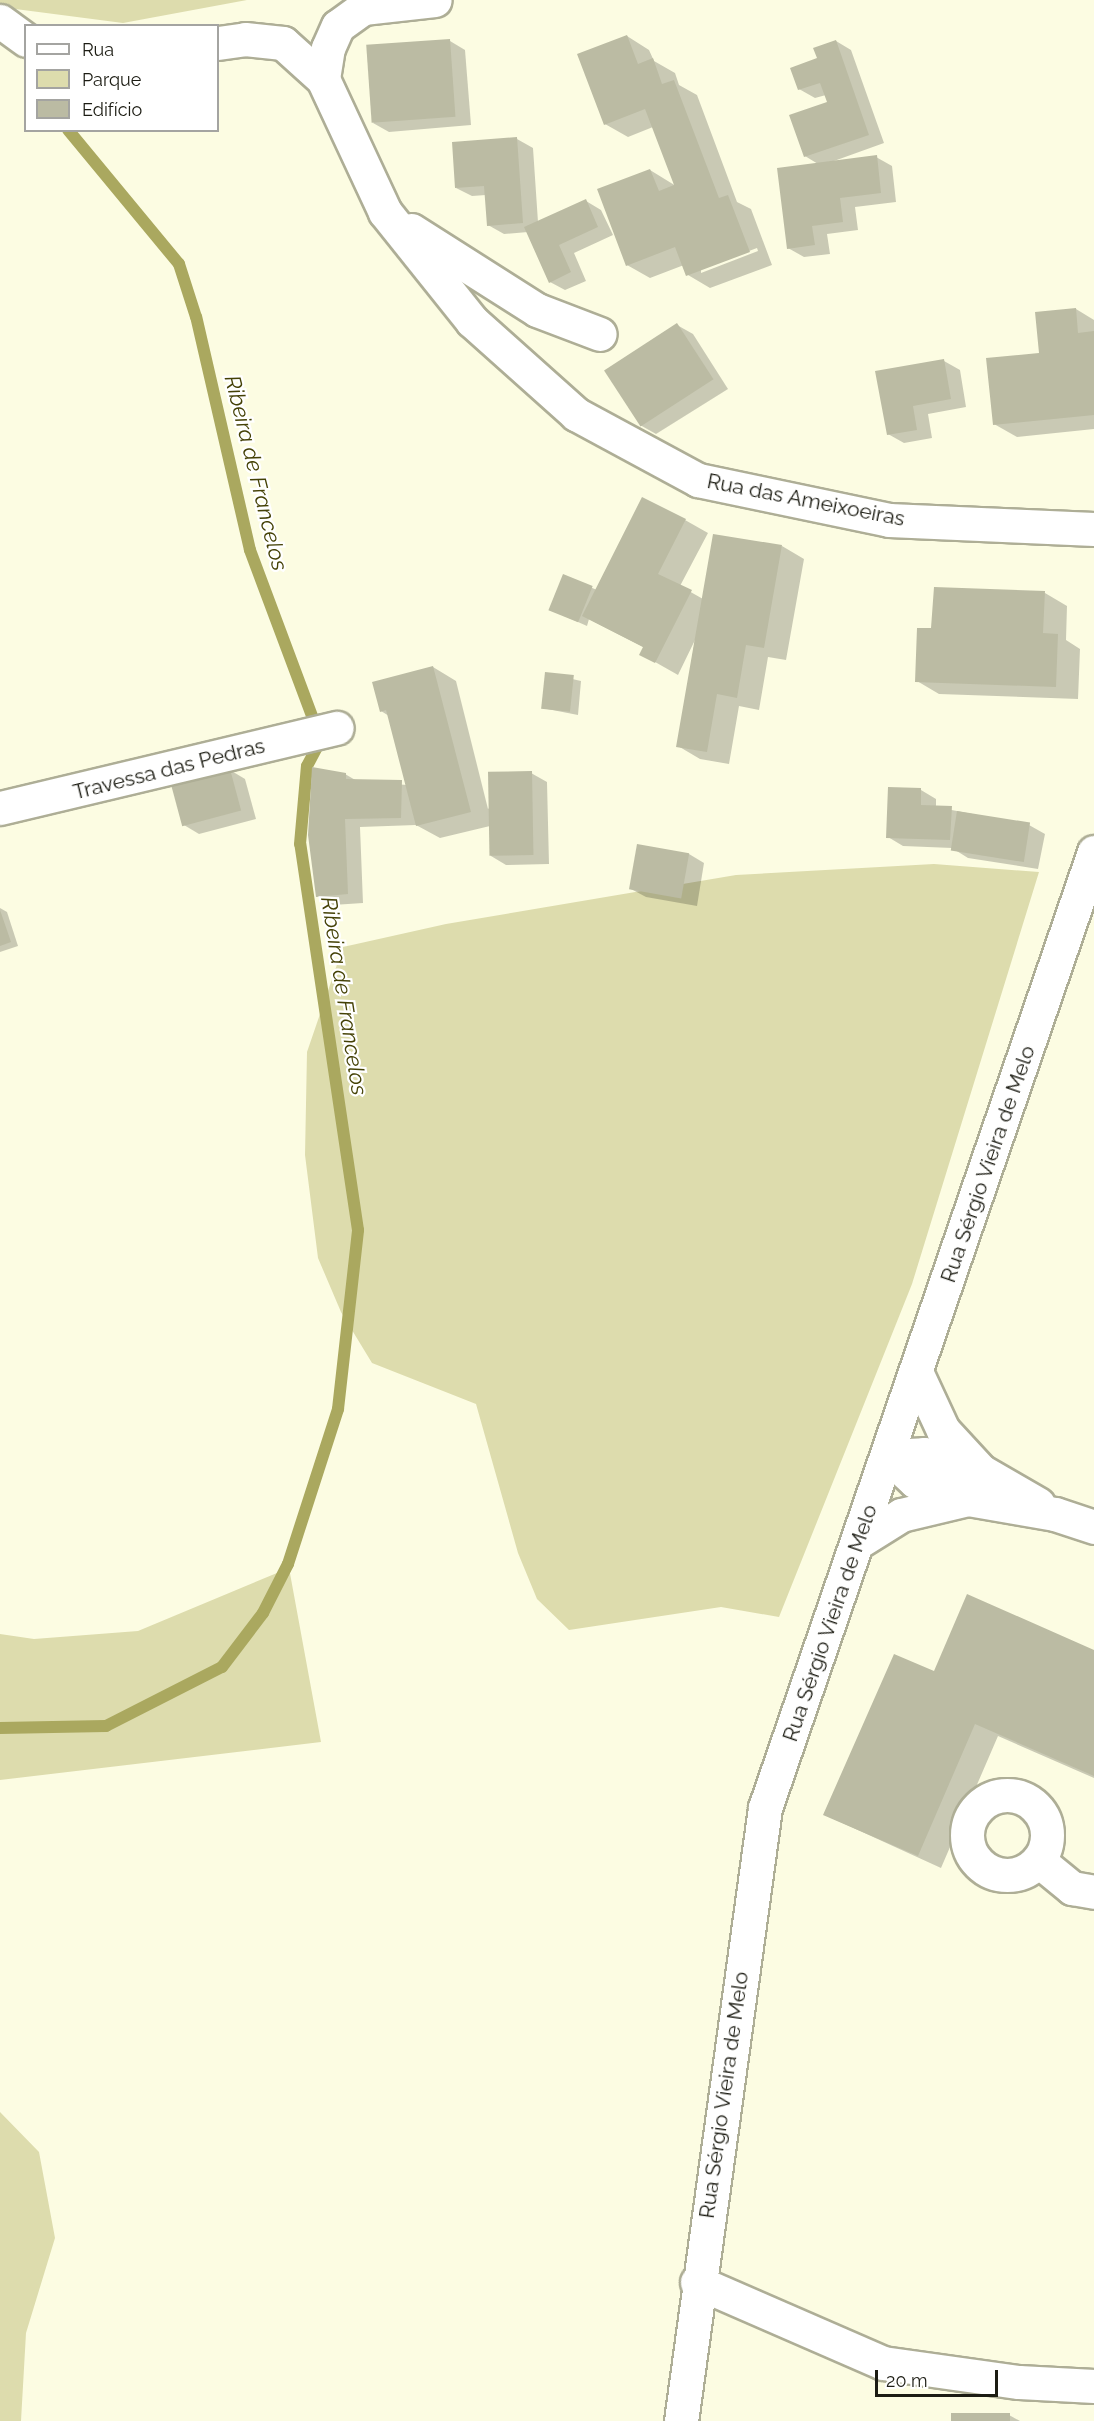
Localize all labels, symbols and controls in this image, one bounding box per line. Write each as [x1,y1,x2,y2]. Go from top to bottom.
legend [24,24,219,132]
text: Rua [82,39,114,60]
text: Parque [82,69,141,90]
text: Edifício [82,99,142,120]
water label: Ribeira de Francelos [219,373,293,573]
street label: Rua das Ameixoeiras [705,468,907,532]
street label: Travessa das Pedras [70,733,268,805]
water label: Ribeira de Francelos [315,895,373,1097]
street label: Rua Sérgio Vieira de Melo [935,1042,1041,1286]
street label: Rua Sérgio Vieira de Melo [777,1501,883,1745]
street label: Rua Sérgio Vieira de Melo [694,1970,754,2220]
scale bar [878,2358,1001,2396]
text: 20 m [886,2370,928,2391]

